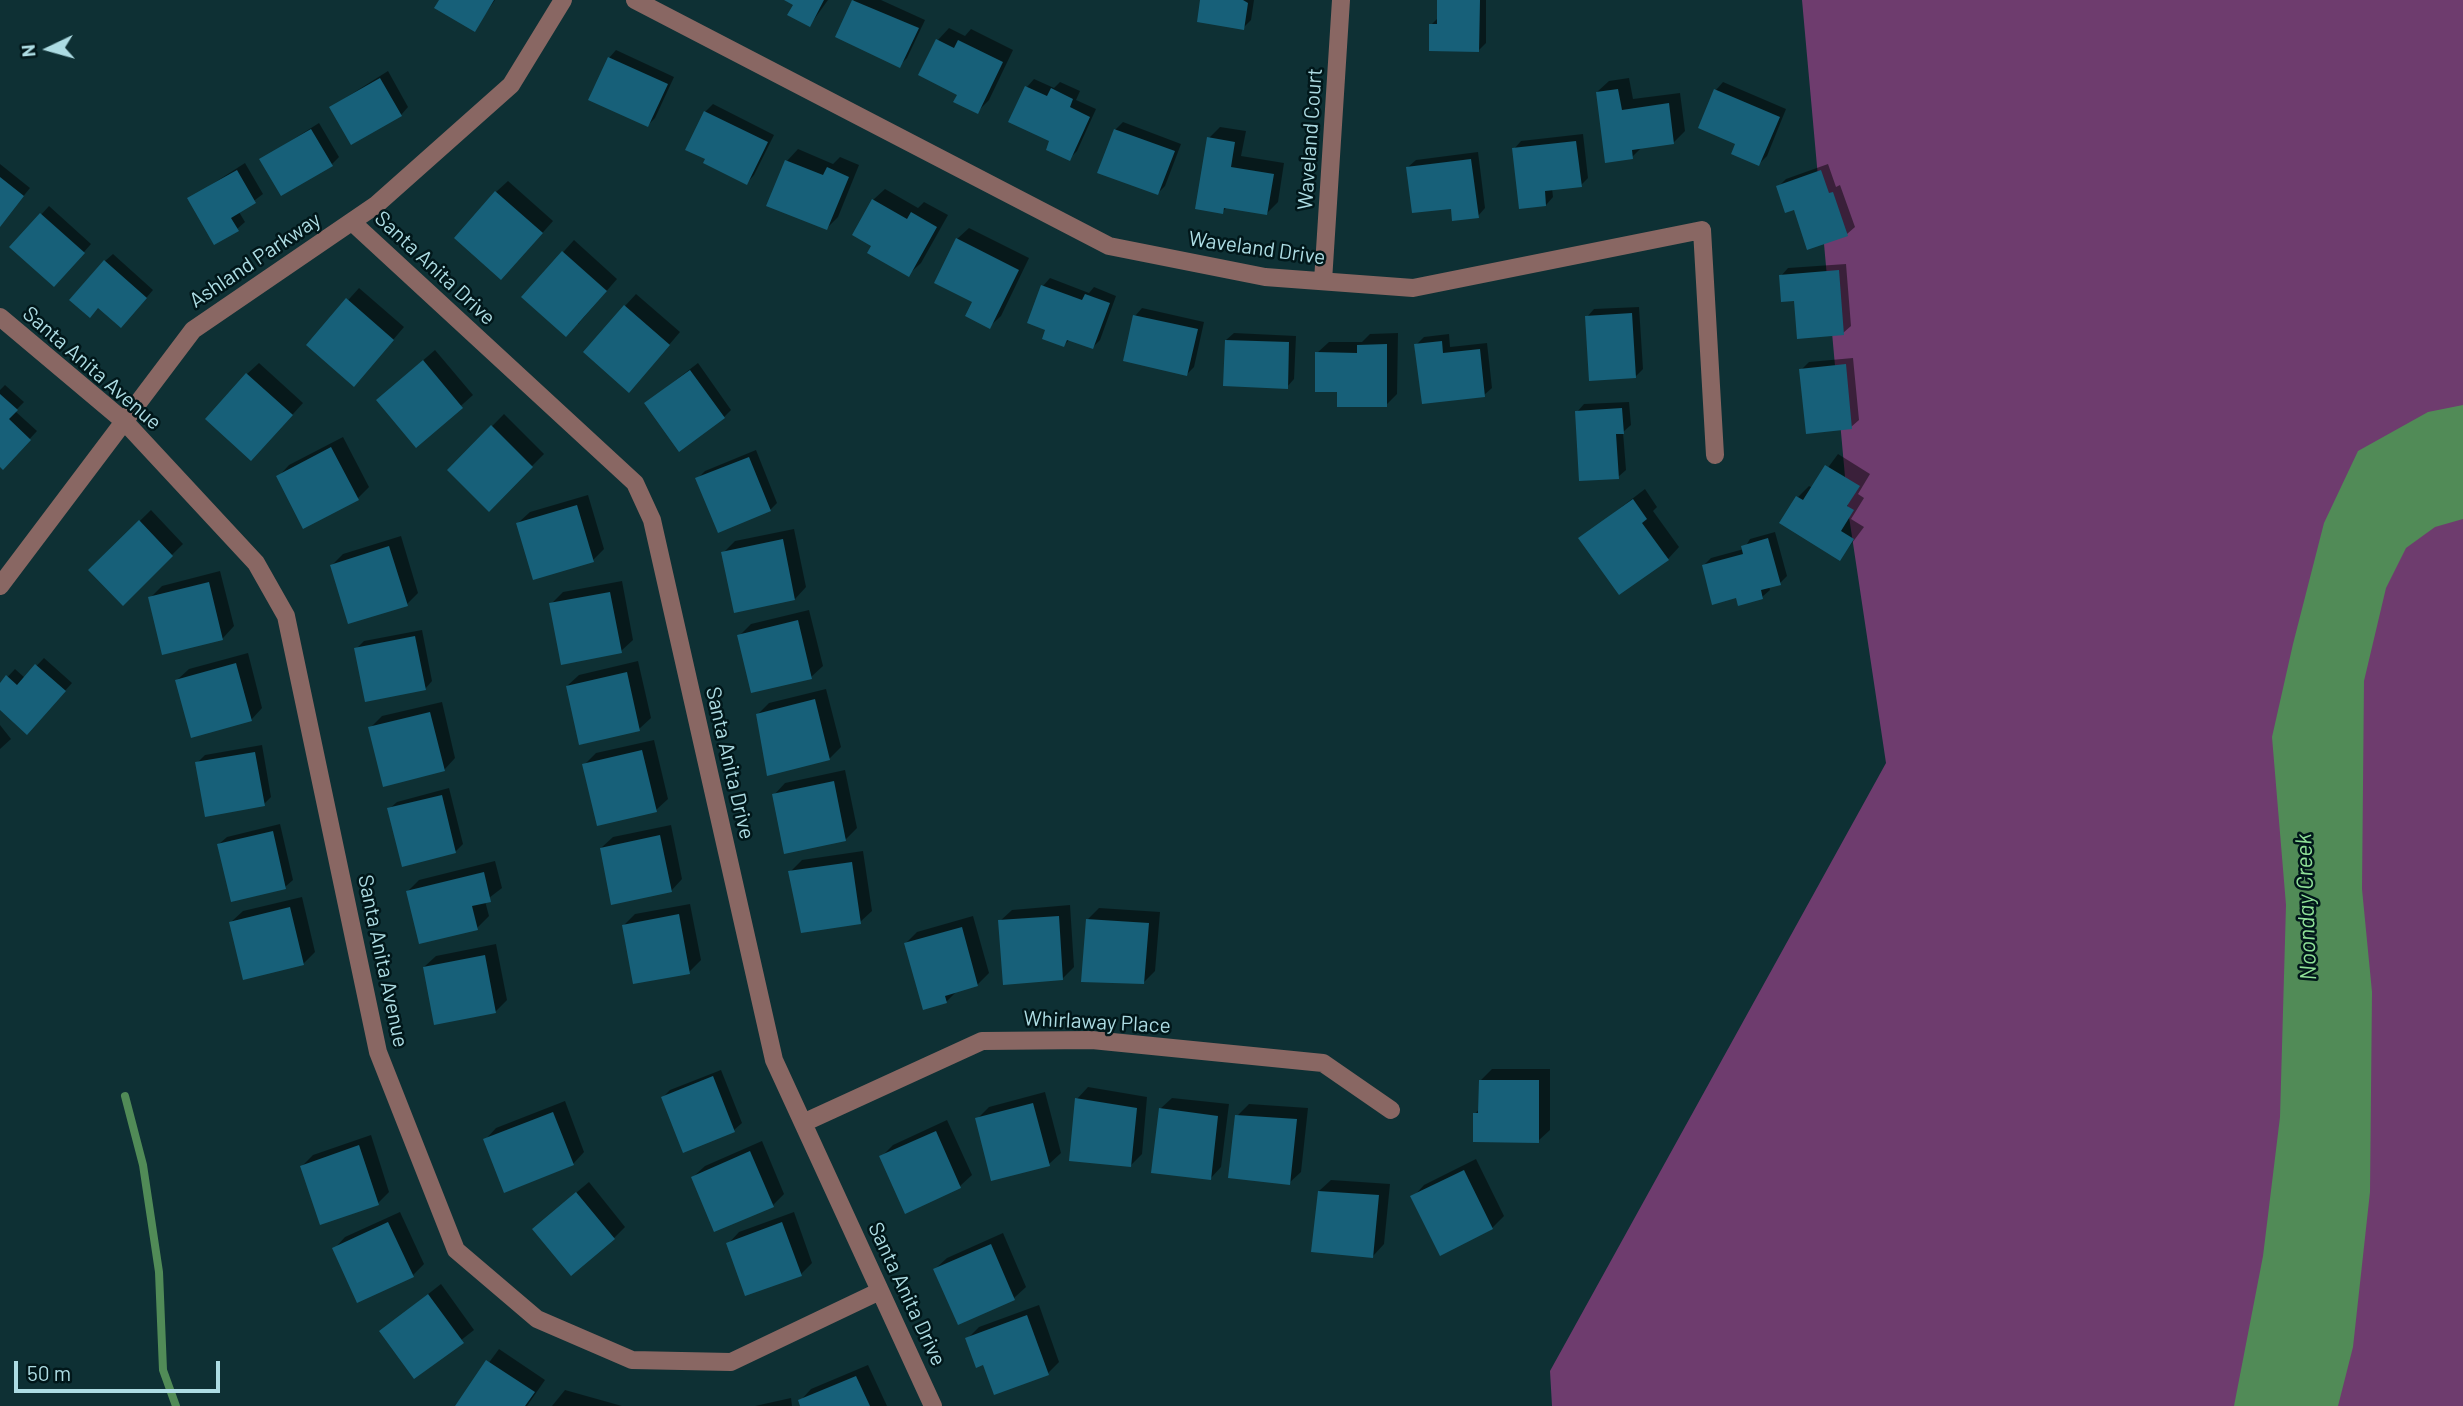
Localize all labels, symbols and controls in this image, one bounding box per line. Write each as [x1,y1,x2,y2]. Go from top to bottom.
north arrow [14,14,84,84]
text: N [16,44,40,58]
street label: Waveland Court [1292,67,1328,211]
street label: Santa Anita Drive [369,206,501,330]
street label: Ashland Parkway [185,207,325,313]
street label: Waveland Drive [1187,226,1327,270]
street label: Santa Anita Avenue [17,301,167,435]
street label: Santa Anita Drive [700,684,760,842]
water label: Noonday Creek [2290,833,2322,981]
street label: Santa Anita Avenue [352,873,414,1049]
street label: Whirlaway Place [1023,1006,1171,1038]
street label: Santa Anita Drive [863,1218,951,1370]
scale bar [18,1346,224,1390]
text: 50 m [27,1360,71,1385]

